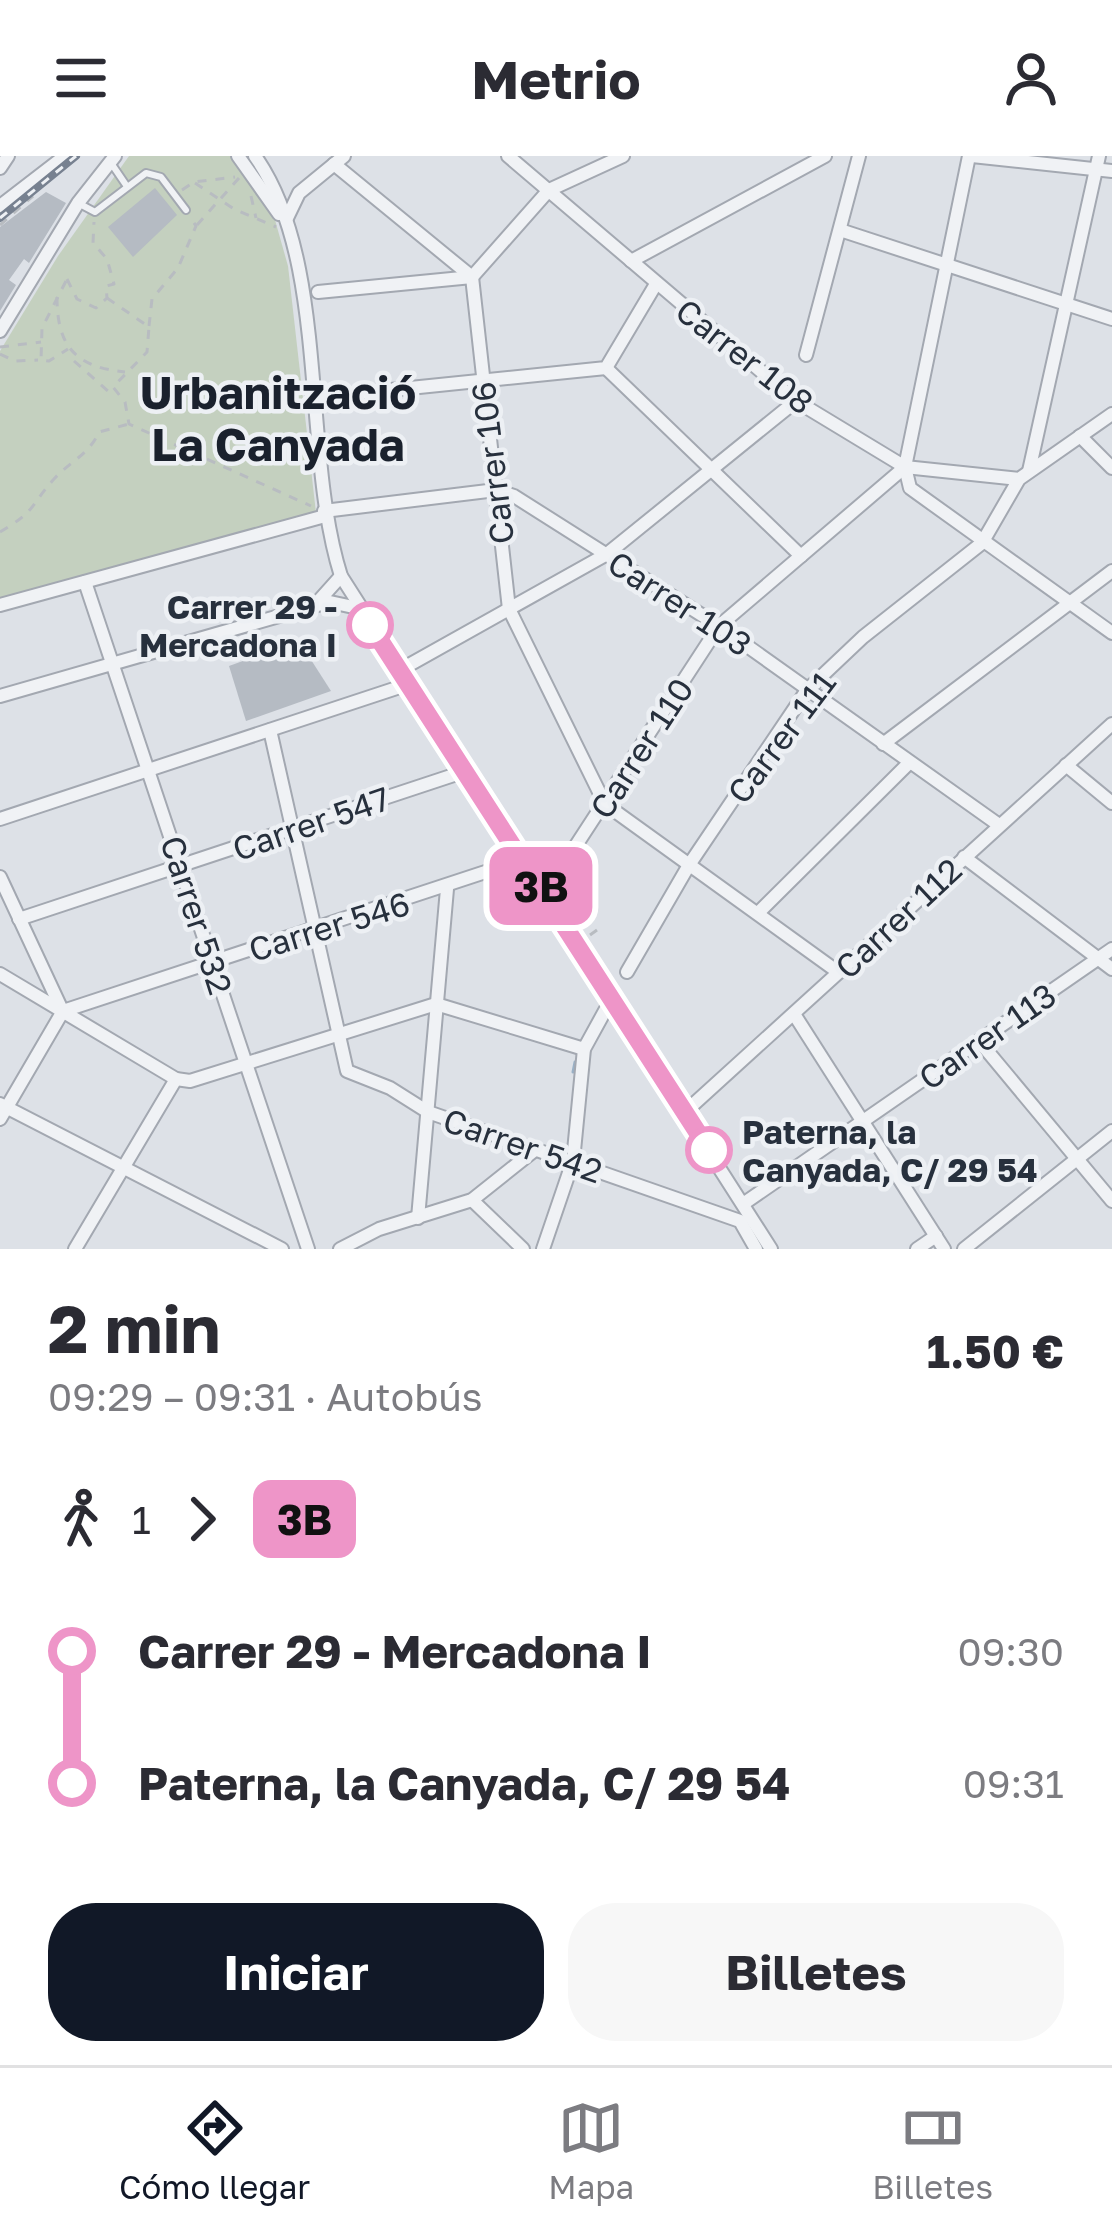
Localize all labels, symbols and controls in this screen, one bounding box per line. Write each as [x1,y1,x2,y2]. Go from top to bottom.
icon: menu [48,45,114,111]
icon: person [998,45,1064,111]
text: Metrio [471,46,641,111]
street label: Carrer 108 [669,290,821,422]
district label: Urbanització La Canyada [140,365,416,471]
street label: Carrer 106 [463,380,521,546]
street label: Carrer 103 [601,542,759,664]
place label: Carrer 29 - Mercadona I [139,587,337,664]
marker: Carrer 29 - Mercadona I [348,603,392,647]
street label: Carrer 111 [719,663,843,811]
street label: Carrer 110 [581,671,701,825]
street label: Carrer 547 [227,778,395,868]
street label: Carrer 532 [153,831,241,999]
line badge: 3B [487,847,595,925]
street label: Carrer 112 [827,850,969,986]
text: 3B [513,861,569,911]
street label: Carrer 546 [244,883,414,969]
street label: Carrer 113 [911,975,1063,1097]
street label: Carrer 542 [439,1100,607,1190]
place label: Paterna, la Canyada, C/ 29 54 [742,1112,1038,1189]
marker: Paterna, la Canyada, C/ 29 54 [687,1128,731,1172]
text: 2 min [48,1288,221,1368]
text: 1.50 € [927,1324,1064,1378]
text: 09:29 – 09:31 · Autobús [48,1373,482,1420]
icon: walk [48,1486,114,1552]
icon: forward [169,1486,235,1552]
text: 3B [277,1494,332,1544]
text: 1 [132,1496,151,1543]
text: Carrer 29 - Mercadona I [138,1624,651,1678]
text: 09:30 [958,1628,1064,1675]
text: Paterna, la Canyada, C/ 29 54 [138,1756,790,1810]
text: 09:31 [963,1760,1064,1807]
button: Iniciar [48,1903,544,2041]
button: Billetes [568,1903,1064,2041]
tab: Cómo llegar [119,2095,310,2206]
tab: Mapa [548,2095,634,2206]
tab: Billetes [872,2095,993,2206]

